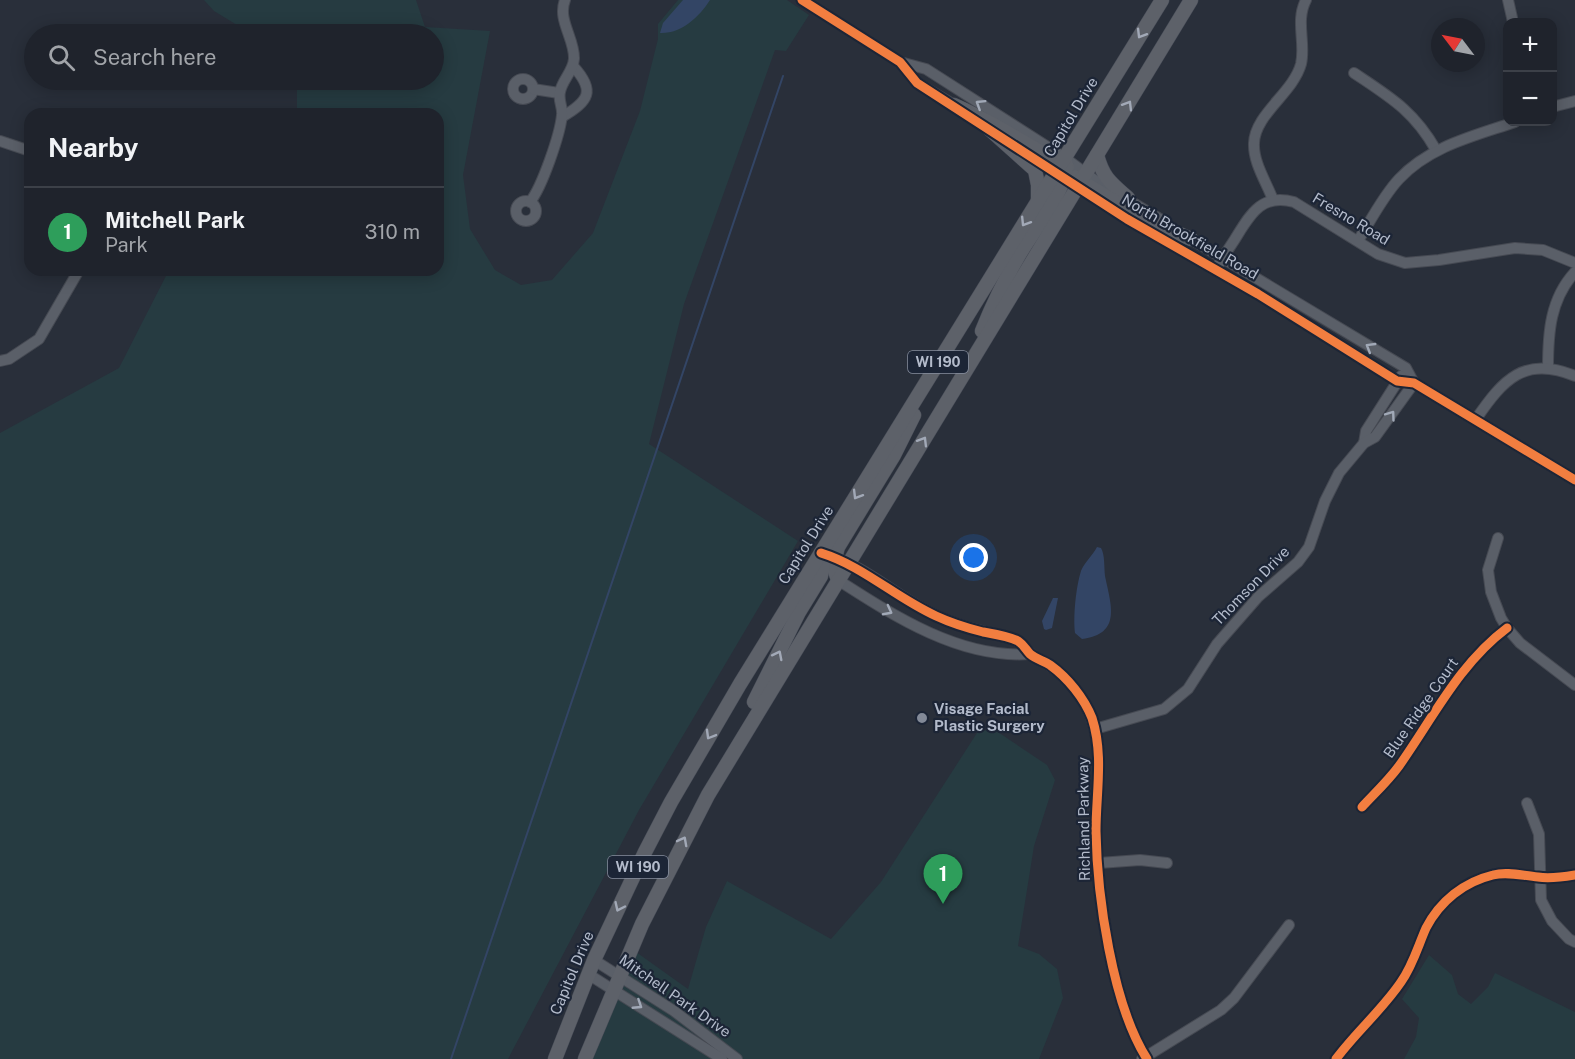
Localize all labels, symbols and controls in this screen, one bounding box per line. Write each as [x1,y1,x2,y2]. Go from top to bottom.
north arrow [1431,18,1485,72]
map controls [1503,18,1557,126]
button: + [1503,18,1557,72]
search box [24,24,444,90]
one-way arrow [1136,28,1148,38]
icon: search [45,41,78,74]
text: Search here [93,44,217,70]
button: − [1503,72,1557,126]
street label: Capitol Drive [1040,74,1101,159]
one-way arrow [976,99,986,111]
one-way arrow [1120,101,1132,111]
text: Nearby [48,132,138,163]
street label: Fresno Road [1310,189,1393,248]
street label: North Brookfield Road [1119,190,1262,283]
text: Mitchell Park [105,207,245,233]
one-way arrow [1021,216,1033,226]
text: 1 [63,220,72,244]
text: 310 m [365,220,420,244]
text: Park [105,233,148,257]
one-way arrow [1366,342,1376,354]
road number: WI 190 [908,351,968,373]
one-way arrow [1384,411,1395,422]
one-way arrow [915,437,927,447]
one-way arrow [852,489,864,499]
street label: Capitol Drive [775,502,836,587]
your location [959,543,988,572]
street label: Thomson Drive [1209,543,1293,629]
one-way arrow [881,604,892,615]
one-way arrow [770,650,782,661]
street label: Blue Ridge Court [1380,654,1461,761]
place label: Visage Facial Plastic Surgery [934,700,1045,734]
marker: Visage Facial Plastic Surgery [915,711,929,725]
one-way arrow [706,728,717,739]
street label: Richland Parkway [1074,757,1093,881]
one-way arrow [676,837,687,847]
pin: 1 [924,854,962,904]
road number: WI 190 [608,856,668,878]
one-way arrow [614,900,626,911]
street label: Capitol Drive [546,928,597,1017]
street label: Mitchell Park Drive [616,951,734,1040]
one-way arrow [631,998,642,1009]

